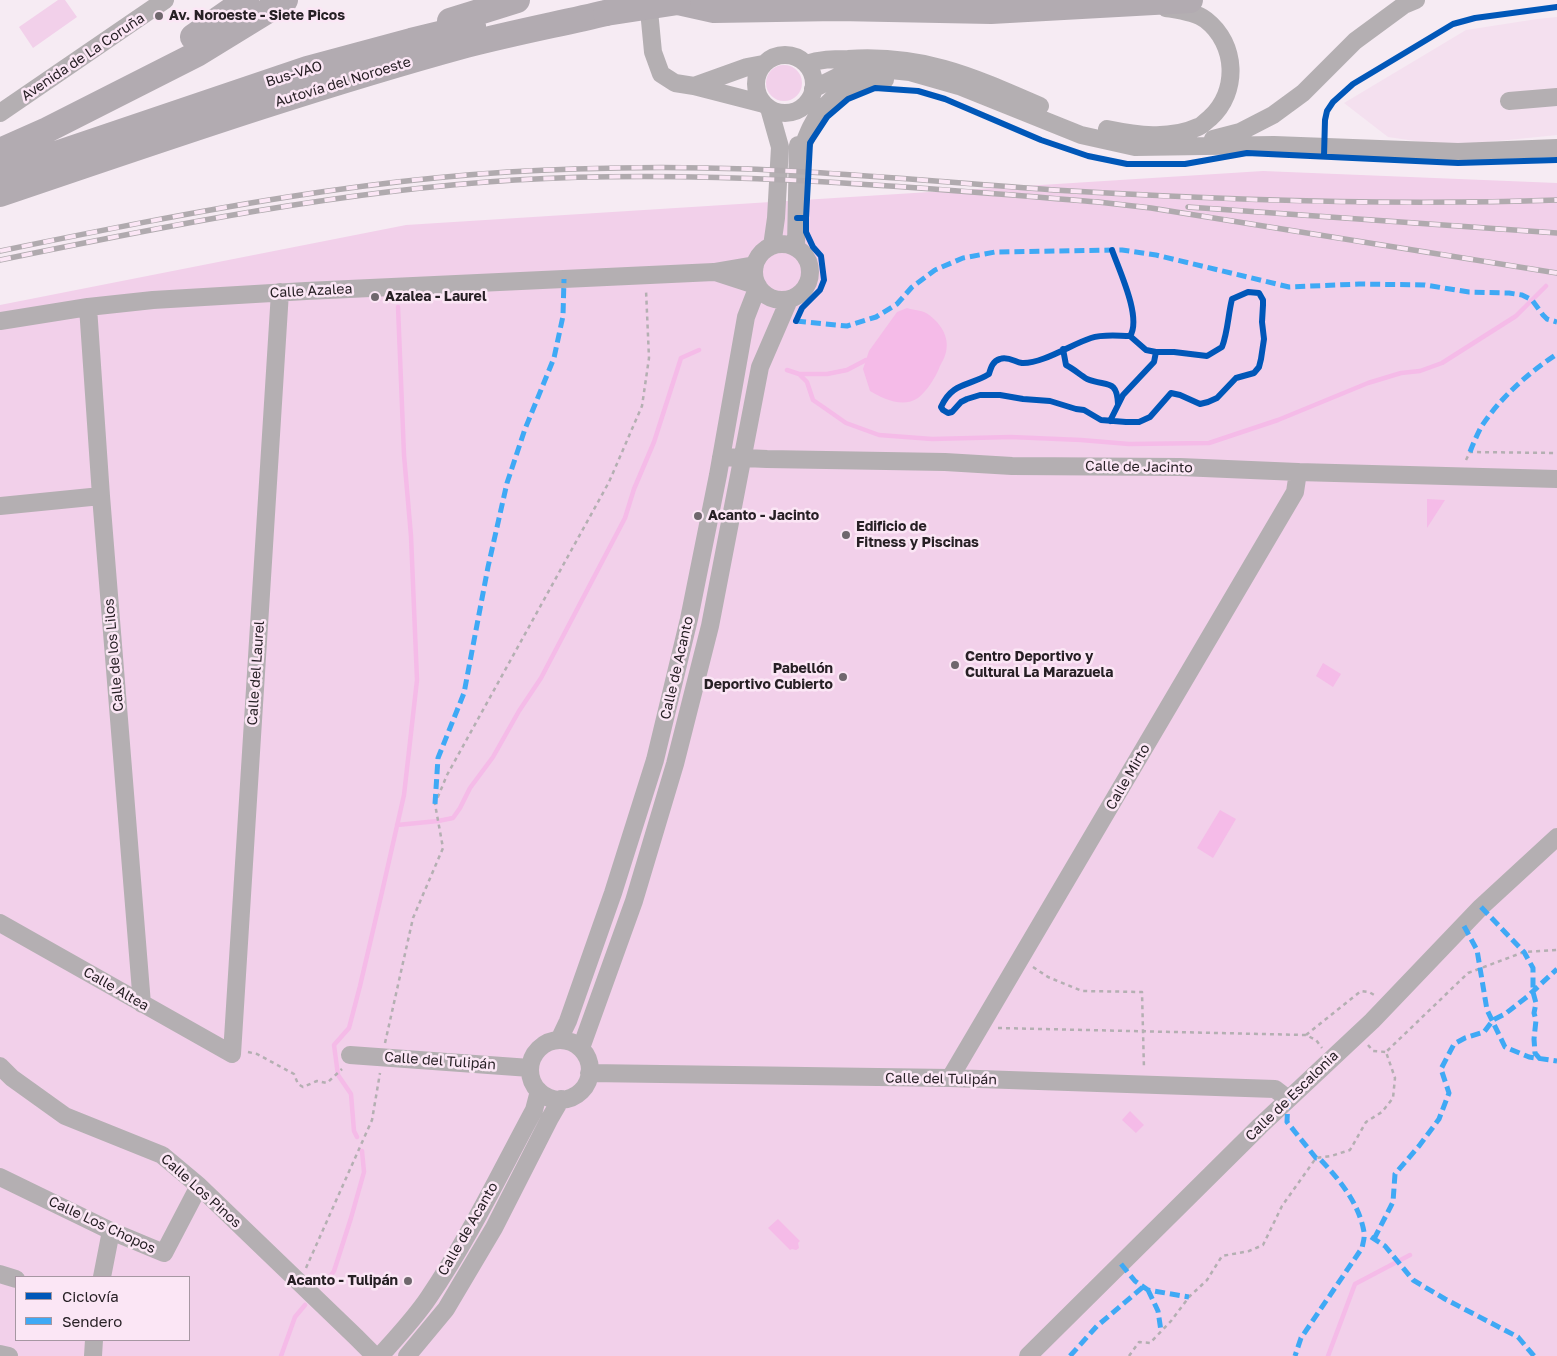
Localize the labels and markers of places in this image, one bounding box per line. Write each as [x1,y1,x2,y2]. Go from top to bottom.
place label: Av. Noroeste - Siete Picos [169,8,345,24]
marker: Av. Noroeste - Siete Picos [153,10,165,22]
place label: Azalea - Laurel [385,289,487,305]
marker: Azalea - Laurel [369,291,381,303]
place label: Acanto - Jacinto [708,508,819,524]
marker: Acanto - Jacinto [692,510,704,522]
place label: Edificio de Fitness y Piscinas [856,519,979,552]
marker: Edificio de Fitness y Piscinas [840,529,852,541]
place label: Centro Deportivo y Cultural La Marazuela [965,649,1113,682]
marker: Centro Deportivo y Cultural La Marazuela [949,659,961,671]
place label: Pabellón Deportivo Cubierto [704,661,833,694]
marker: Pabellón Deportivo Cubierto [837,671,849,683]
place label: Acanto - Tulipán [287,1273,398,1289]
marker: Acanto - Tulipán [402,1275,414,1287]

